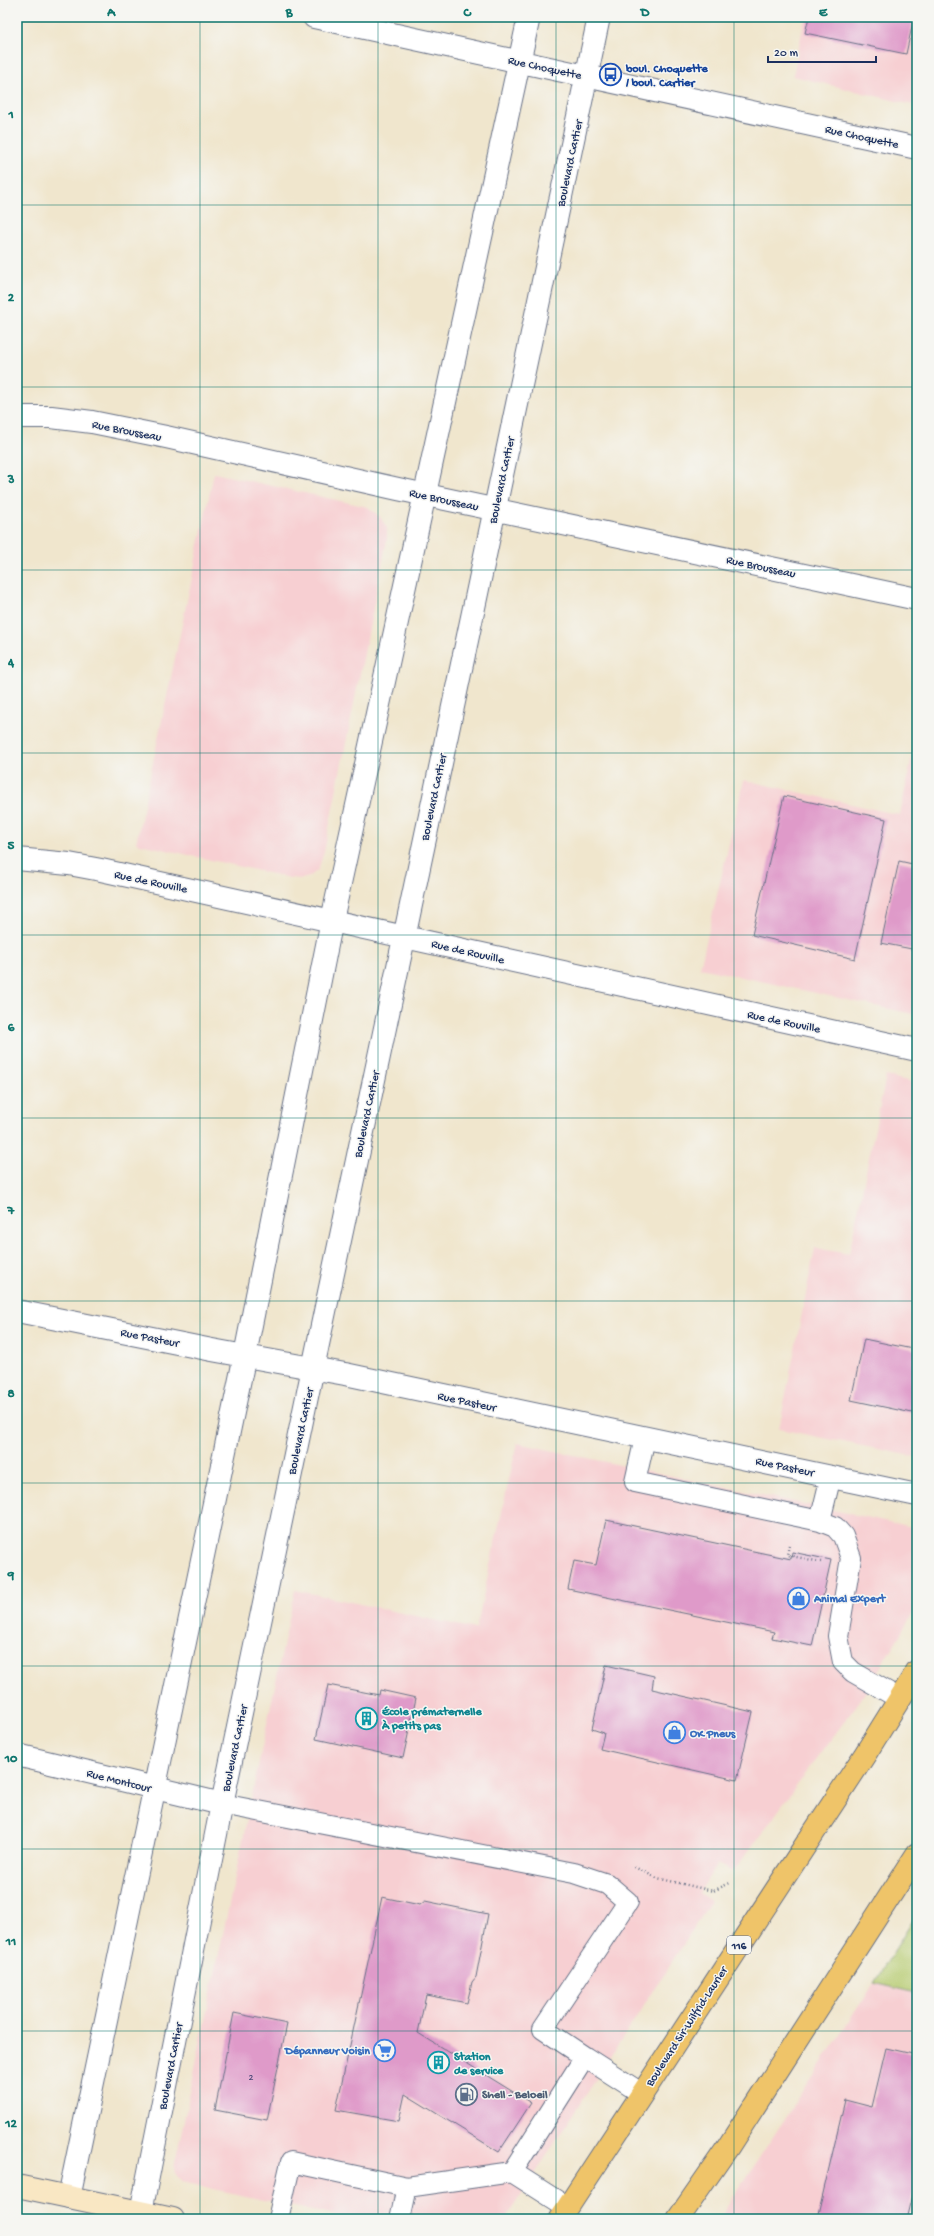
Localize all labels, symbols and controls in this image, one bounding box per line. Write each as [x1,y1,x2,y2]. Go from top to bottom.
text: A [106,6,116,21]
text: B [285,6,294,21]
text: C [462,6,472,21]
text: D [640,6,650,21]
text: E [819,6,828,21]
scale bar [768,38,876,64]
text: 20 m [774,47,799,61]
street label: Rue Choquette [506,54,584,84]
bus stop icon: boul. Choquette / boul. Cartier [598,62,624,88]
place label: boul. Choquette / boul. Cartier [625,63,708,91]
text: 1 [7,108,14,123]
street label: Boulevard Cartier [555,117,587,209]
street label: Rue Choquette [823,123,901,153]
text: 2 [8,291,15,306]
street label: Rue Brousseau [91,418,163,446]
street label: Boulevard Cartier [487,434,519,526]
text: 3 [7,473,15,488]
street label: Rue Brousseau [408,487,480,515]
street label: Rue Brousseau [725,554,797,582]
text: 4 [7,656,15,671]
street label: Boulevard Cartier [419,751,451,843]
text: 5 [8,839,15,854]
street label: Rue de Rouville [113,868,189,898]
street label: Rue de Rouville [430,938,506,968]
street label: Rue de Rouville [746,1008,822,1038]
text: 6 [8,1021,15,1036]
street label: Boulevard Cartier [352,1068,384,1160]
text: 7 [7,1204,16,1219]
street label: Rue Pasteur [119,1326,182,1352]
street label: Boulevard Cartier [286,1385,318,1477]
text: 8 [7,1387,15,1402]
street label: Rue Pasteur [436,1390,499,1416]
street label: Rue Pasteur [754,1455,817,1481]
text: 9 [7,1569,15,1584]
shop icon: Animal Expert [786,1585,812,1611]
place label: Animal Expert [813,1593,886,1607]
street label: Boulevard Cartier [220,1702,252,1794]
building icon: École prématernelle À petits pas [353,1705,379,1731]
place label: École prématernelle À petits pas [381,1706,483,1734]
shop icon: OK Pneus [661,1720,687,1746]
place label: OK Pneus [690,1728,736,1742]
text: 10 [4,1752,18,1767]
street label: Rue Montcour [85,1767,154,1797]
text: 11 [5,1935,16,1950]
road number: 116 [727,1936,751,1954]
street label: Boulevard Sir-Wilfrid-Laurier [643,1963,733,2090]
street label: Boulevard Cartier [156,2020,188,2112]
supermarket icon: Dépanneur Voisin [372,2037,398,2063]
place label: Dépanneur Voisin [284,2045,370,2059]
building icon: Station de service [426,2050,452,2076]
place label: Station de service [454,2051,504,2079]
house number: 2 [249,2072,254,2084]
fuel station icon: Shell - Beloeil [453,2081,479,2107]
place label: Shell - Beloeil [482,2089,548,2103]
text: 12 [4,2117,17,2132]

